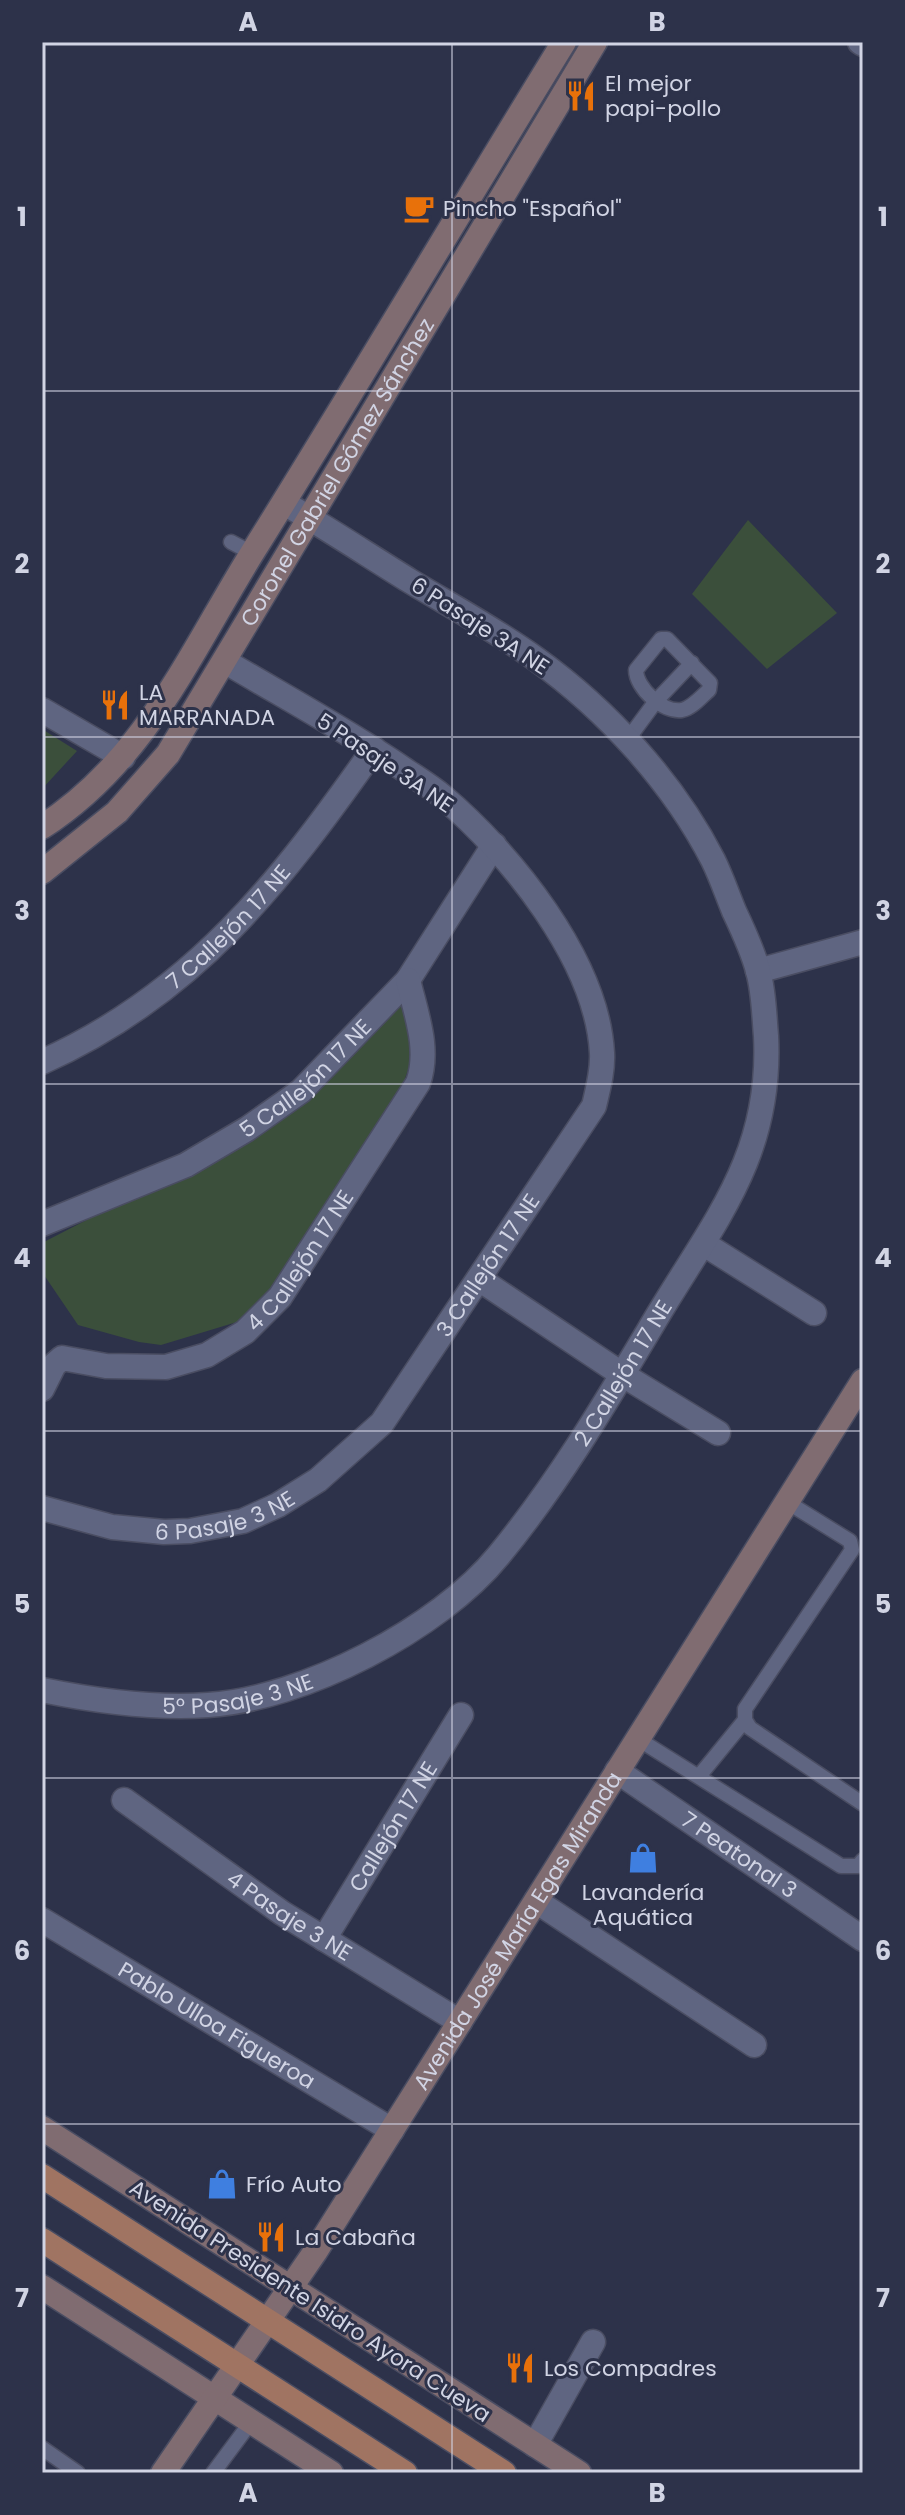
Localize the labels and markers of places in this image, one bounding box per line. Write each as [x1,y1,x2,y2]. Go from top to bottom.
place label: El mejor papi-pollo [605,68,721,124]
restaurant icon: El mejor papi-pollo [564,79,598,113]
cafe icon: Pincho "Español" [402,191,436,225]
place label: Pincho "Español" [443,193,622,224]
place label: LA MARRANADA [139,677,275,733]
restaurant icon: LA MARRANADA [98,688,132,722]
shop icon: Lavandería Aquática [626,1841,660,1875]
place label: Lavandería Aquática [582,1877,704,1933]
shop icon: Frío Auto [205,2167,239,2201]
place label: Frío Auto [246,2169,342,2200]
restaurant icon: La Cabaña [254,2220,288,2254]
place label: La Cabaña [295,2222,416,2253]
restaurant icon: Los Compadres [503,2351,537,2385]
place label: Los Compadres [544,2353,717,2384]

